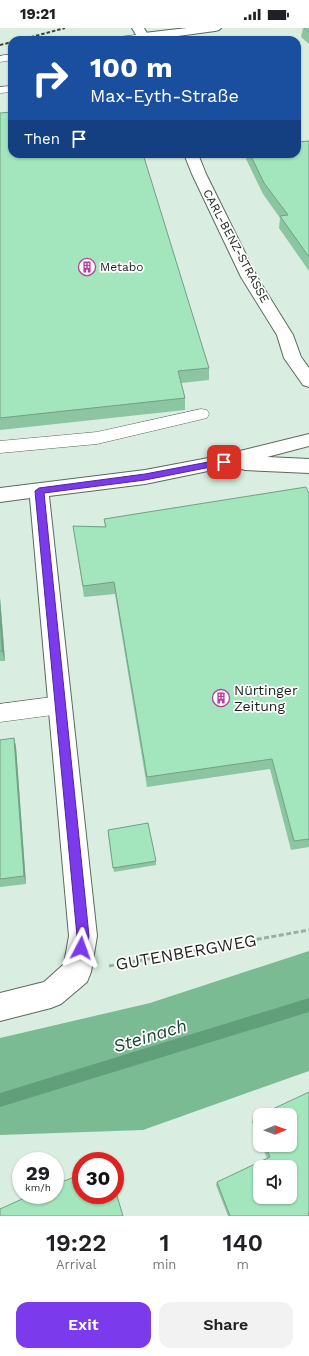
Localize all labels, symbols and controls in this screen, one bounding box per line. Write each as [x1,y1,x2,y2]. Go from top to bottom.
text: 19:21 [20,5,56,23]
text: 100 m [90,51,173,84]
icon: right [24,52,76,104]
text: Max-Eyth-Straße [90,85,239,106]
icon: arrive [68,128,90,150]
text: Then [24,130,60,148]
street label: CARL-BENZ-STRASSE [200,187,272,306]
building icon: Metabo [77,257,97,277]
place label: Metabo [100,260,143,274]
pin [207,445,241,479]
icon: arrive [213,451,235,473]
place label: Nürtinger Zeitung [234,682,298,714]
building icon: Nürtinger Zeitung [211,688,231,708]
position arrow [60,927,102,969]
street label: GUTENBERGWEG [114,930,258,974]
water label: Steinach [110,1014,189,1057]
north arrow [253,1108,297,1152]
map controls [253,1108,297,1204]
speed limit sign: 30 [72,1152,124,1204]
button: sound [253,1160,297,1204]
text: 29 [26,1161,50,1185]
text: km/h [25,1182,51,1193]
text: 19:22 [46,1229,106,1257]
text: 1 [159,1229,169,1257]
text: 140 [222,1229,263,1257]
text: Arrival [56,1257,97,1272]
text: min [153,1257,176,1272]
text: m [237,1257,249,1272]
button: Exit [16,1302,151,1348]
button: Share [159,1302,293,1348]

